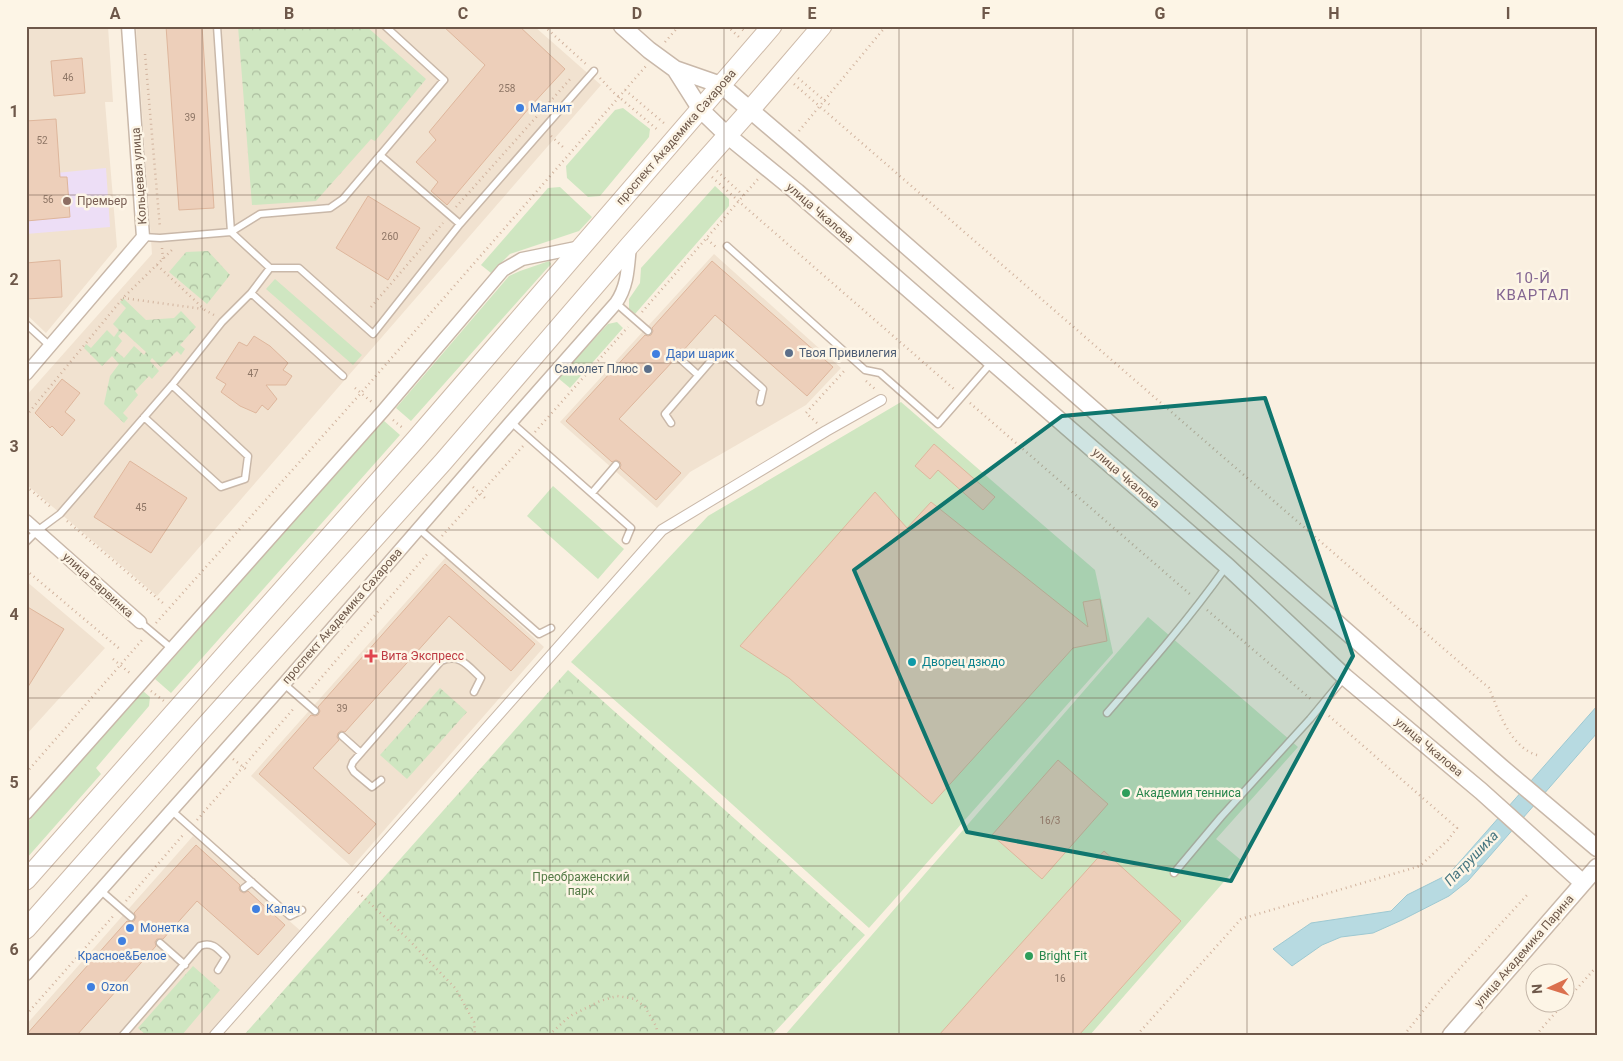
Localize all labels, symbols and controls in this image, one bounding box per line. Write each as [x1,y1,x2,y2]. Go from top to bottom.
text: A [110,4,121,23]
text: B [284,4,294,23]
text: C [458,4,468,23]
text: D [632,4,642,23]
text: E [808,4,817,23]
text: F [982,4,991,23]
text: G [1155,4,1166,23]
text: H [1328,4,1340,23]
text: I [1506,4,1510,23]
street label: проспект Академика Сахарова [613,66,739,208]
house number: 46 [62,72,74,83]
house number: 258 [499,83,516,94]
place label: Магнит [530,101,572,115]
text: 1 [9,102,19,121]
marker: Магнит [514,102,526,114]
house number: 39 [184,112,196,123]
street label: Кольцевая улица [129,127,149,225]
house number: 52 [36,135,48,146]
street label: улица Чкалова [784,180,856,246]
house number: 56 [42,194,54,205]
place label: Премьер [77,194,127,208]
marker: Премьер [61,195,73,207]
house number: 260 [382,231,399,242]
district label: 10-Й КВАРТАЛ [1496,269,1570,304]
text: 2 [9,270,19,289]
place label: Твоя Привилегия [799,346,897,360]
place label: Дари шарик [666,347,735,361]
marker: Твоя Привилегия [783,347,795,359]
marker: Дари шарик [650,348,662,360]
place label: Самолет Плюс [554,362,638,376]
marker: Самолет Плюс [642,363,654,375]
house number: 47 [247,368,259,379]
text: 3 [9,437,19,456]
street label: улица Чкалова [1090,445,1162,511]
house number: 45 [135,502,147,513]
street label: проспект Академика Сахарова [279,545,405,687]
street label: улица Барвинка [60,550,136,620]
text: 4 [9,605,19,624]
place label: Вита Экспресс [381,649,464,663]
marker: Вита Экспресс [365,650,377,662]
place label: Дворец дзюдо [922,655,1005,669]
marker: Дворец дзюдо [906,656,918,668]
house number: 39 [336,703,348,714]
street label: улица Чкалова [1392,715,1466,779]
text: 5 [9,773,19,792]
place label: Академия тенниса [1136,786,1241,800]
marker: Академия тенниса [1120,787,1132,799]
house number: 16/3 [1040,815,1061,826]
water label: Патрушиха [1441,827,1501,889]
park label: Преображенский парк [532,870,630,898]
street label: улица Академика Парина [1471,892,1577,1010]
place label: Калач [266,902,300,916]
marker: Калач [250,903,262,915]
place label: Монетка [140,921,189,935]
marker: Монетка [124,922,136,934]
marker: Красное&Белое [116,935,128,947]
text: 6 [9,940,19,959]
place label: Красное&Белое [78,949,166,963]
place label: Bright Fit [1039,949,1087,963]
marker: Bright Fit [1023,950,1035,962]
north arrow [1526,964,1576,1014]
house number: 16 [1054,973,1066,984]
place label: Ozon [101,980,129,994]
marker: Ozon [85,981,97,993]
text: N [1529,983,1545,994]

